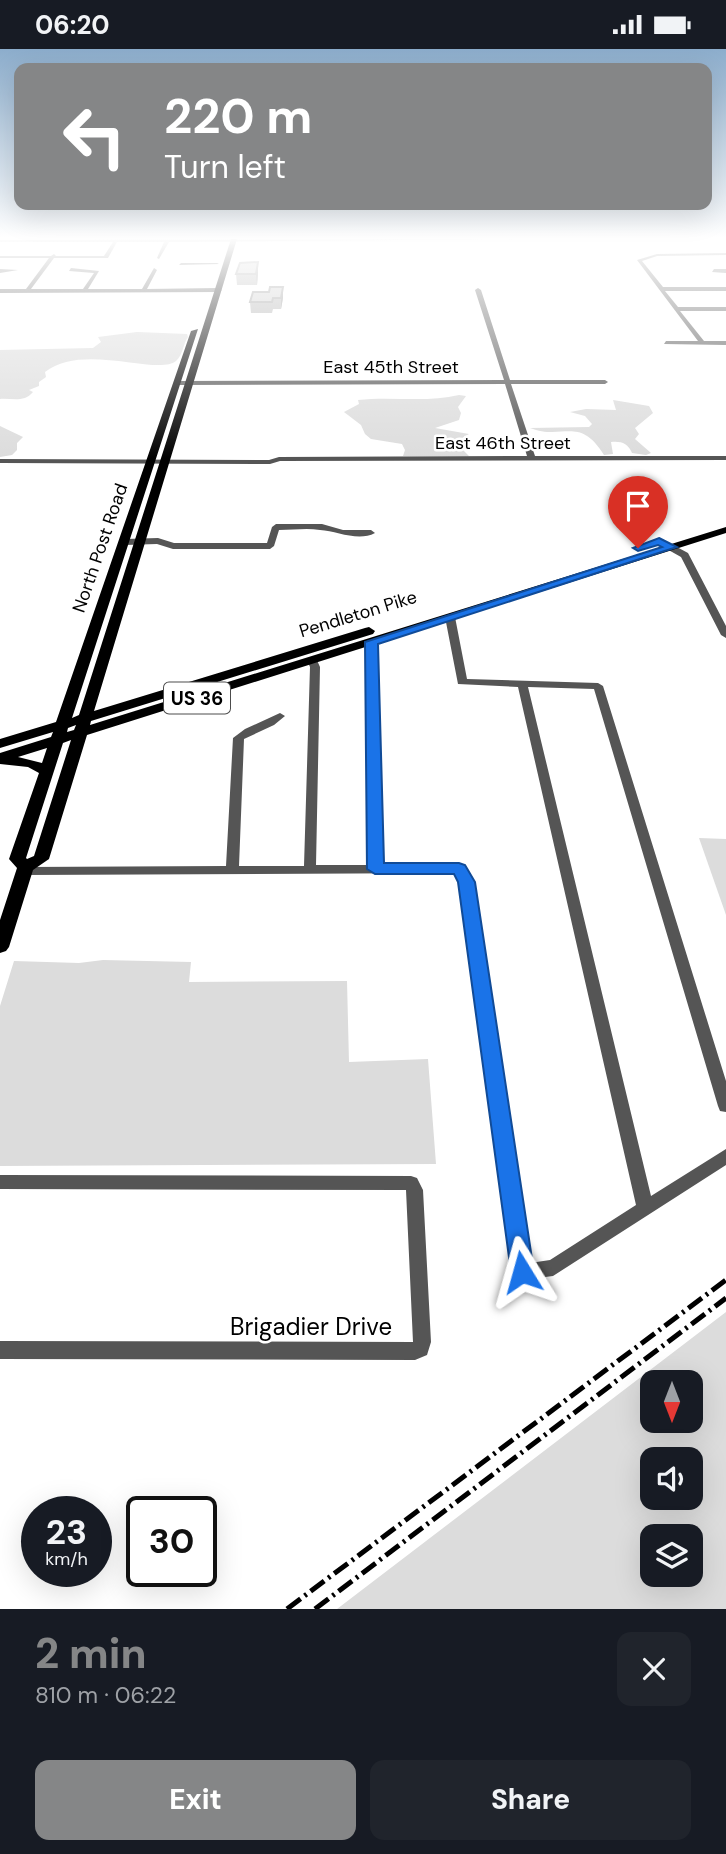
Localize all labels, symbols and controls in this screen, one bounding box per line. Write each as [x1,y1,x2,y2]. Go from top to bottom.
text: 06:20 [35,8,110,42]
text: 220 m [164,84,312,148]
icon: left [49,91,140,182]
text: Turn left [164,146,286,188]
street label: East 45th Street [323,355,459,379]
street label: East 46th Street [435,431,571,455]
pin [608,476,668,548]
street label: North Post Road [67,480,133,616]
icon: arrive [619,487,657,525]
street label: Pendleton Pike [296,585,420,643]
road number: US 36 [164,683,230,713]
position arrow [485,1235,559,1309]
street label: Brigadier Drive [230,1311,392,1342]
north arrow [640,1370,704,1433]
map controls [640,1370,703,1587]
button: sound [640,1447,703,1510]
speed limit sign: 30 [126,1496,217,1587]
text: 23 [46,1509,87,1555]
button: layers [640,1524,703,1587]
text: km/h [45,1547,88,1571]
text: 2 min [35,1626,146,1681]
button: close [617,1632,691,1706]
text: 810 m · 06:22 [35,1680,176,1710]
button: Exit [35,1760,356,1840]
button: Share [370,1760,691,1840]

